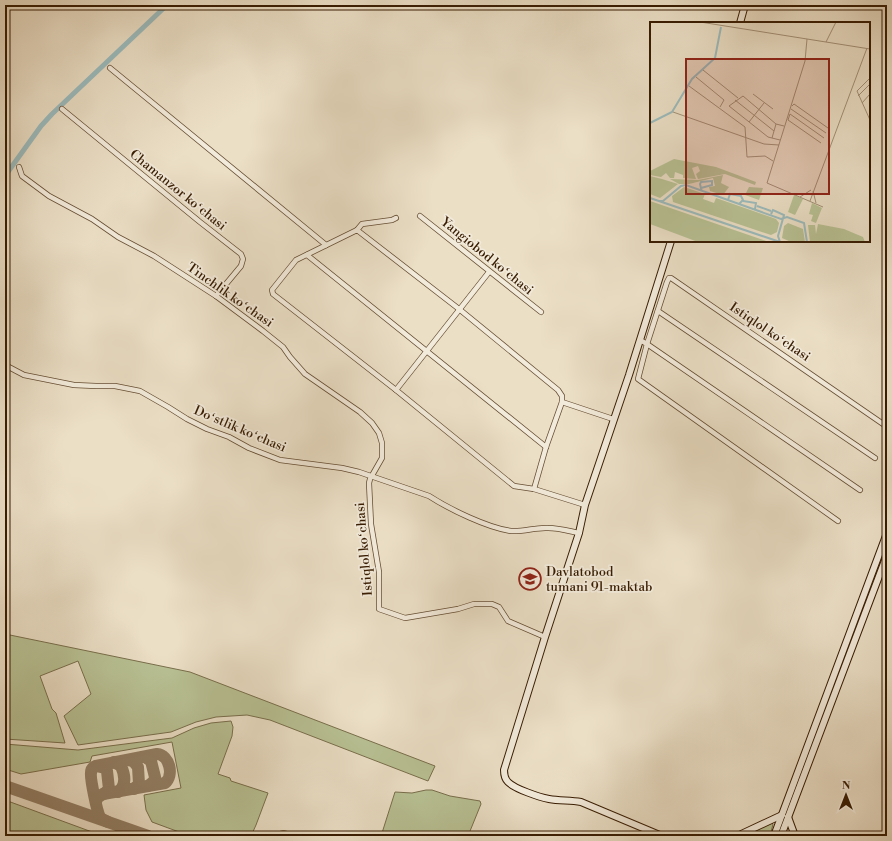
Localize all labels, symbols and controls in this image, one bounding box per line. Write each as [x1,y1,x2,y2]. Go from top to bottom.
inset map [650,22,870,242]
street label: Chamanzor koʻchasi [126,146,230,234]
street label: Yangiobod koʻchasi [437,213,536,298]
street label: Tinchlik koʻchasi [184,259,276,331]
street label: Istiqlol koʻchasi [727,299,813,365]
street label: Doʻstlik koʻchasi [191,402,289,456]
street label: Istiqlol koʻchasi [352,502,376,596]
place label: Davlatobod tumani 91-maktab [546,564,652,595]
school or university icon: Davlatobod tumani 91-maktab [517,566,543,592]
north arrow [826,775,866,815]
text: N [842,779,851,793]

